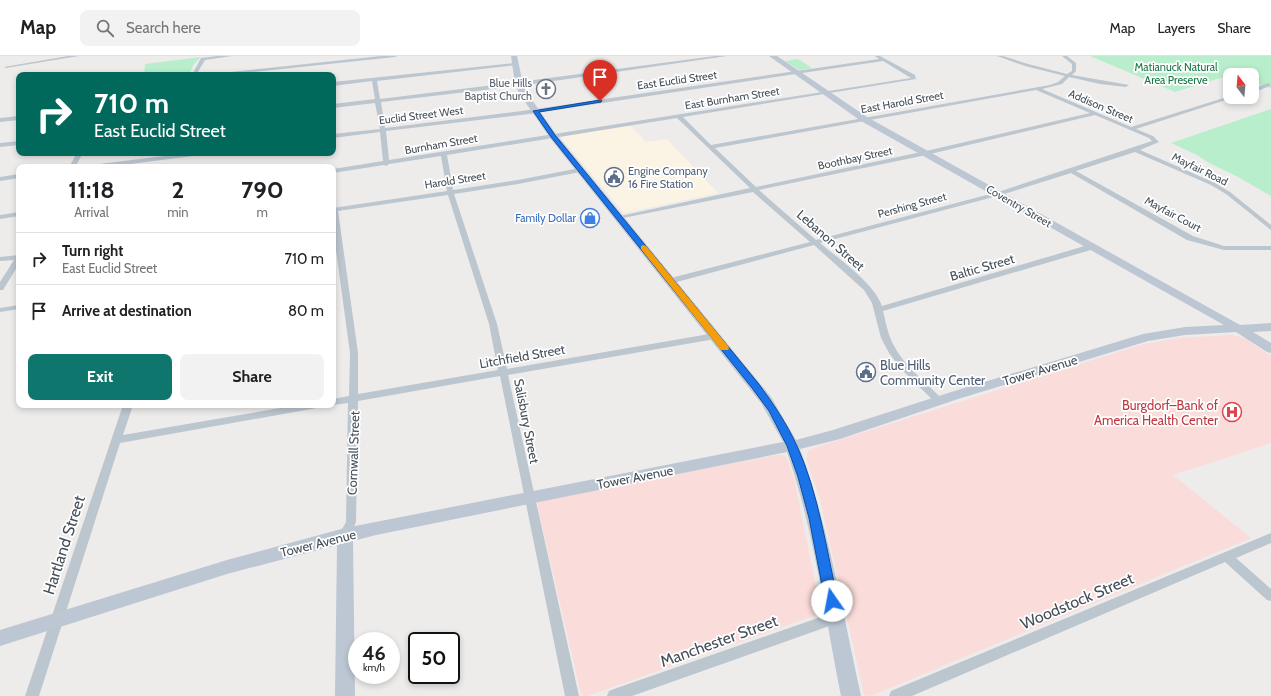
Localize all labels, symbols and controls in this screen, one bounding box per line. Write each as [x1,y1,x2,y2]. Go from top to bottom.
search box [80,10,360,46]
text: Map [20,16,56,39]
icon: search [94,17,116,39]
text: Search here [126,19,201,37]
text: Map [1110,19,1135,37]
text: Layers [1157,19,1195,37]
text: Share [1217,19,1251,37]
pin [583,60,617,101]
park label: Matianuck Natural Area Preserve [1134,60,1218,87]
icon: arrive [589,66,611,88]
street label: East Euclid Street [636,67,718,93]
north arrow [1223,68,1259,104]
map controls [1223,68,1259,104]
place label: Blue Hills Baptist Church [465,76,532,103]
church icon: Blue Hills Baptist Church [535,78,557,100]
street label: East Burnham Street [684,84,781,112]
text: 710 m [94,86,169,120]
street label: Addison Street [1067,86,1136,126]
icon: right [28,88,80,140]
street label: East Harold Street [860,88,945,116]
street label: Euclid Street West [378,103,464,127]
text: East Euclid Street [94,120,226,142]
street label: Burnham Street [404,131,479,157]
street label: Boothbay Street [817,143,894,173]
street label: Mayfair Road [1170,149,1230,189]
place label: Engine Company 16 Fire Station [628,164,708,191]
public building icon: Engine Company 16 Fire Station [603,166,625,188]
street label: Harold Street [423,168,487,192]
text: 11:18 [68,175,115,204]
text: 2 [171,175,184,204]
text: 790 [241,175,284,204]
street label: Coventry Street [984,182,1054,230]
street label: Pershing Street [876,189,948,221]
street label: Mayfair Court [1142,193,1204,235]
text: Arrival [74,204,109,220]
text: min [167,204,189,220]
text: m [257,204,268,220]
street label: Lebanon Street [794,206,869,274]
shop icon: Family Dollar [579,207,601,229]
place label: Family Dollar [515,211,577,225]
text: Turn right [62,242,123,260]
icon: right [28,248,50,270]
text: 710 m [285,250,324,268]
street label: Baltic Street [948,250,1017,284]
text: East Euclid Street [62,260,157,276]
icon: arrive [28,300,50,322]
text: Arrive at destination [62,302,192,320]
text: 80 m [288,302,324,320]
street label: Litchfield Street [478,340,567,371]
street label: Tower Avenue [1001,351,1080,389]
button: Exit [28,354,172,400]
button: Share [180,354,324,400]
place label: Blue Hills Community Center [880,357,986,388]
public building icon: Blue Hills Community Center [855,361,877,383]
street label: Salisbury Street [511,377,543,465]
place label: Burgdorf–Bank of America Health Center [1094,397,1219,428]
hospital icon: Burgdorf–Bank of America Health Center [1221,401,1243,423]
street label: Cornwall Street [344,410,362,495]
street label: Tower Avenue [596,462,675,492]
street label: Hartland Street [39,492,89,597]
street label: Tower Avenue [279,526,358,560]
street label: Woodstock Street [1018,568,1137,633]
position arrow [811,580,853,622]
street label: Manchester Street [658,611,781,671]
speed limit sign: 50 [408,632,460,684]
text: 46 [362,641,386,665]
text: km/h [363,661,385,674]

